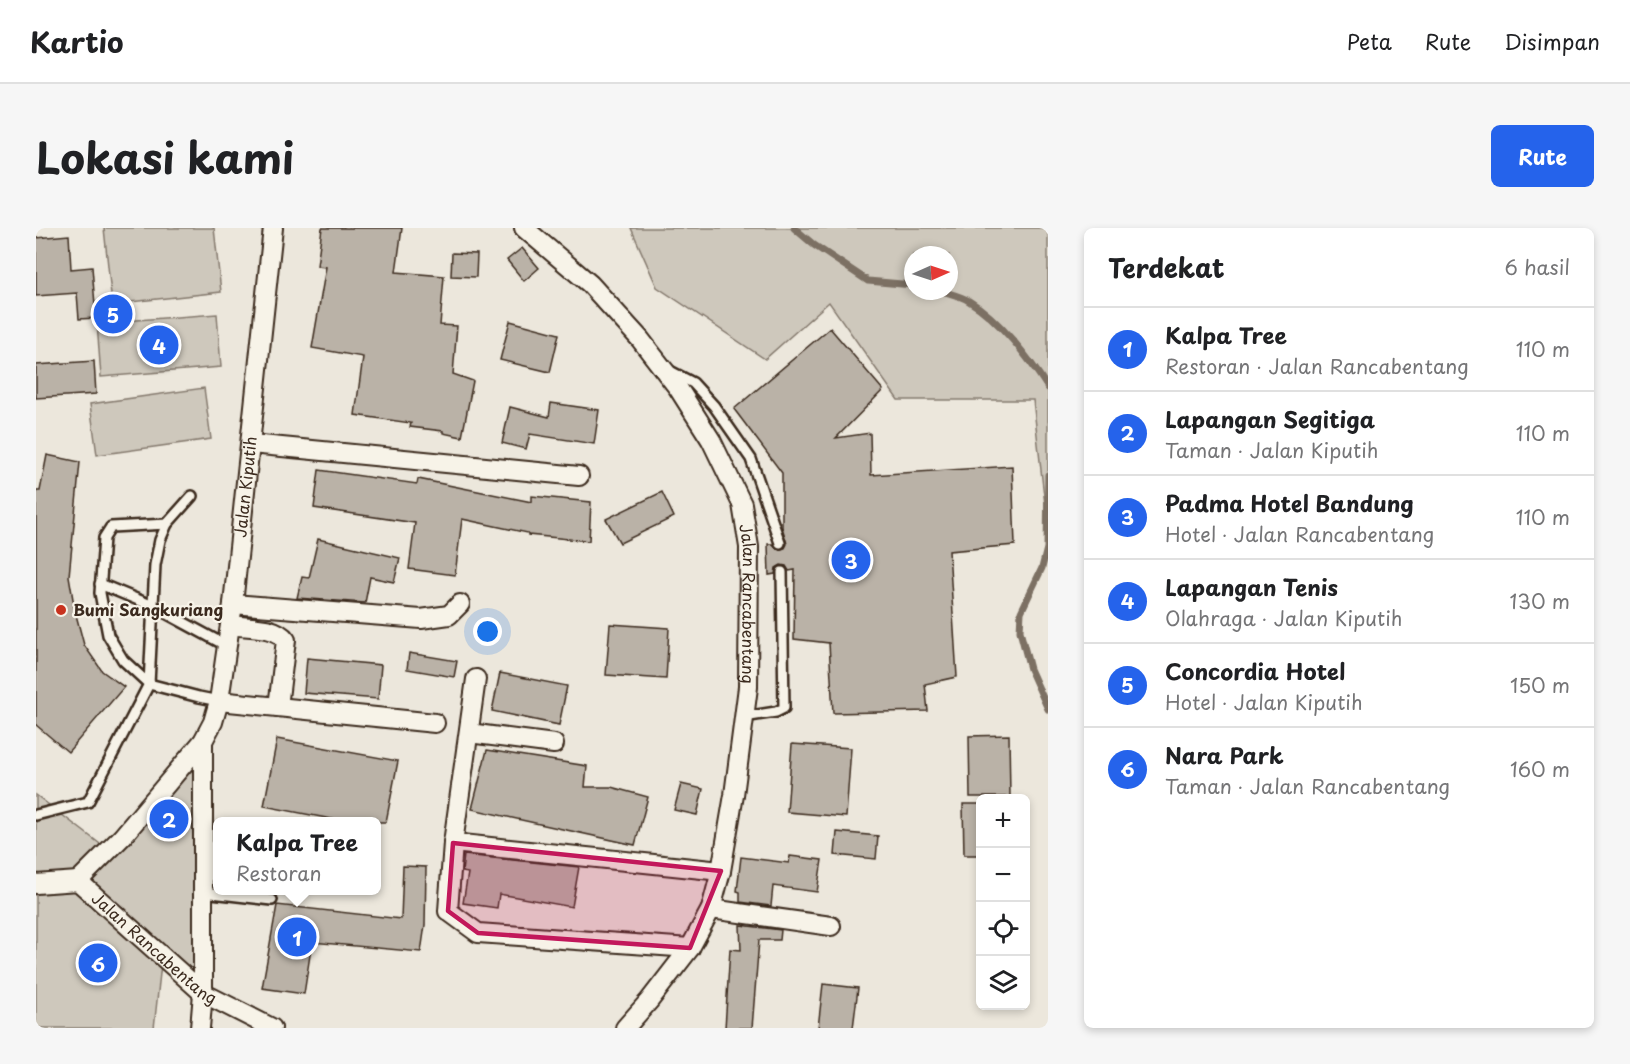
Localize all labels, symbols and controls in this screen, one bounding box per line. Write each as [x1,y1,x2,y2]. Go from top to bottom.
text: Kartio [30,20,124,63]
text: Peta [1347,25,1392,57]
text: Rute [1425,25,1471,57]
text: Disimpan [1504,25,1600,57]
text: Lokasi kami [36,125,294,188]
button: Rute [1491,125,1594,187]
north arrow [904,246,958,300]
text: Terdekat [1108,248,1225,287]
text: 6 hasil [1504,252,1570,282]
pin: 5 [94,292,133,337]
text: Kalpa Tree [1165,318,1287,351]
pin: 4 [140,322,178,368]
text: 1 [1123,334,1132,364]
text: 110 m [1516,334,1570,364]
text: Restoran · Jalan Rancabentang [1165,351,1469,381]
text: Lapangan Segitiga [1165,402,1375,435]
text: 2 [1120,418,1135,448]
text: 110 m [1516,418,1570,448]
street label: Jalan Kiputih [227,435,262,538]
text: Taman · Jalan Kiputih [1165,435,1379,465]
text: Padma Hotel Bandung [1165,486,1414,519]
text: 3 [1121,502,1134,532]
text: 110 m [1516,502,1570,532]
text: Hotel · Jalan Rancabentang [1165,519,1434,549]
street label: Jalan Rancabentang [734,522,762,684]
pin: 3 [832,538,870,582]
text: Lapangan Tenis [1165,570,1338,603]
text: 4 [1121,586,1134,616]
text: 130 m [1510,586,1570,616]
place label: Bumi Sangkuriang [73,597,223,621]
marker: Bumi Sangkuriang [54,603,68,617]
text: Olahraga · Jalan Kiputih [1165,603,1402,633]
your location [473,617,502,646]
text: Concordia Hotel [1165,654,1345,687]
text: 5 [1121,670,1134,700]
text: 150 m [1510,670,1570,700]
text: Hotel · Jalan Kiputih [1165,687,1363,717]
text: Nara Park [1165,738,1284,771]
text: 6 [1120,754,1135,784]
text: 160 m [1510,754,1570,784]
text: Taman · Jalan Rancabentang [1165,771,1450,801]
map controls [976,794,1030,1010]
button: + [976,794,1030,848]
pin: 2 [150,796,188,842]
popup [213,817,381,895]
text: Kalpa Tree [236,825,358,858]
button: − [976,848,1030,902]
text: Restoran [236,858,321,888]
street label: Jalan Rancabentang [87,886,221,1009]
button: locate [976,902,1030,956]
pin: 1 [278,914,316,960]
pin: 6 [78,940,118,986]
button: layers [976,956,1030,1010]

